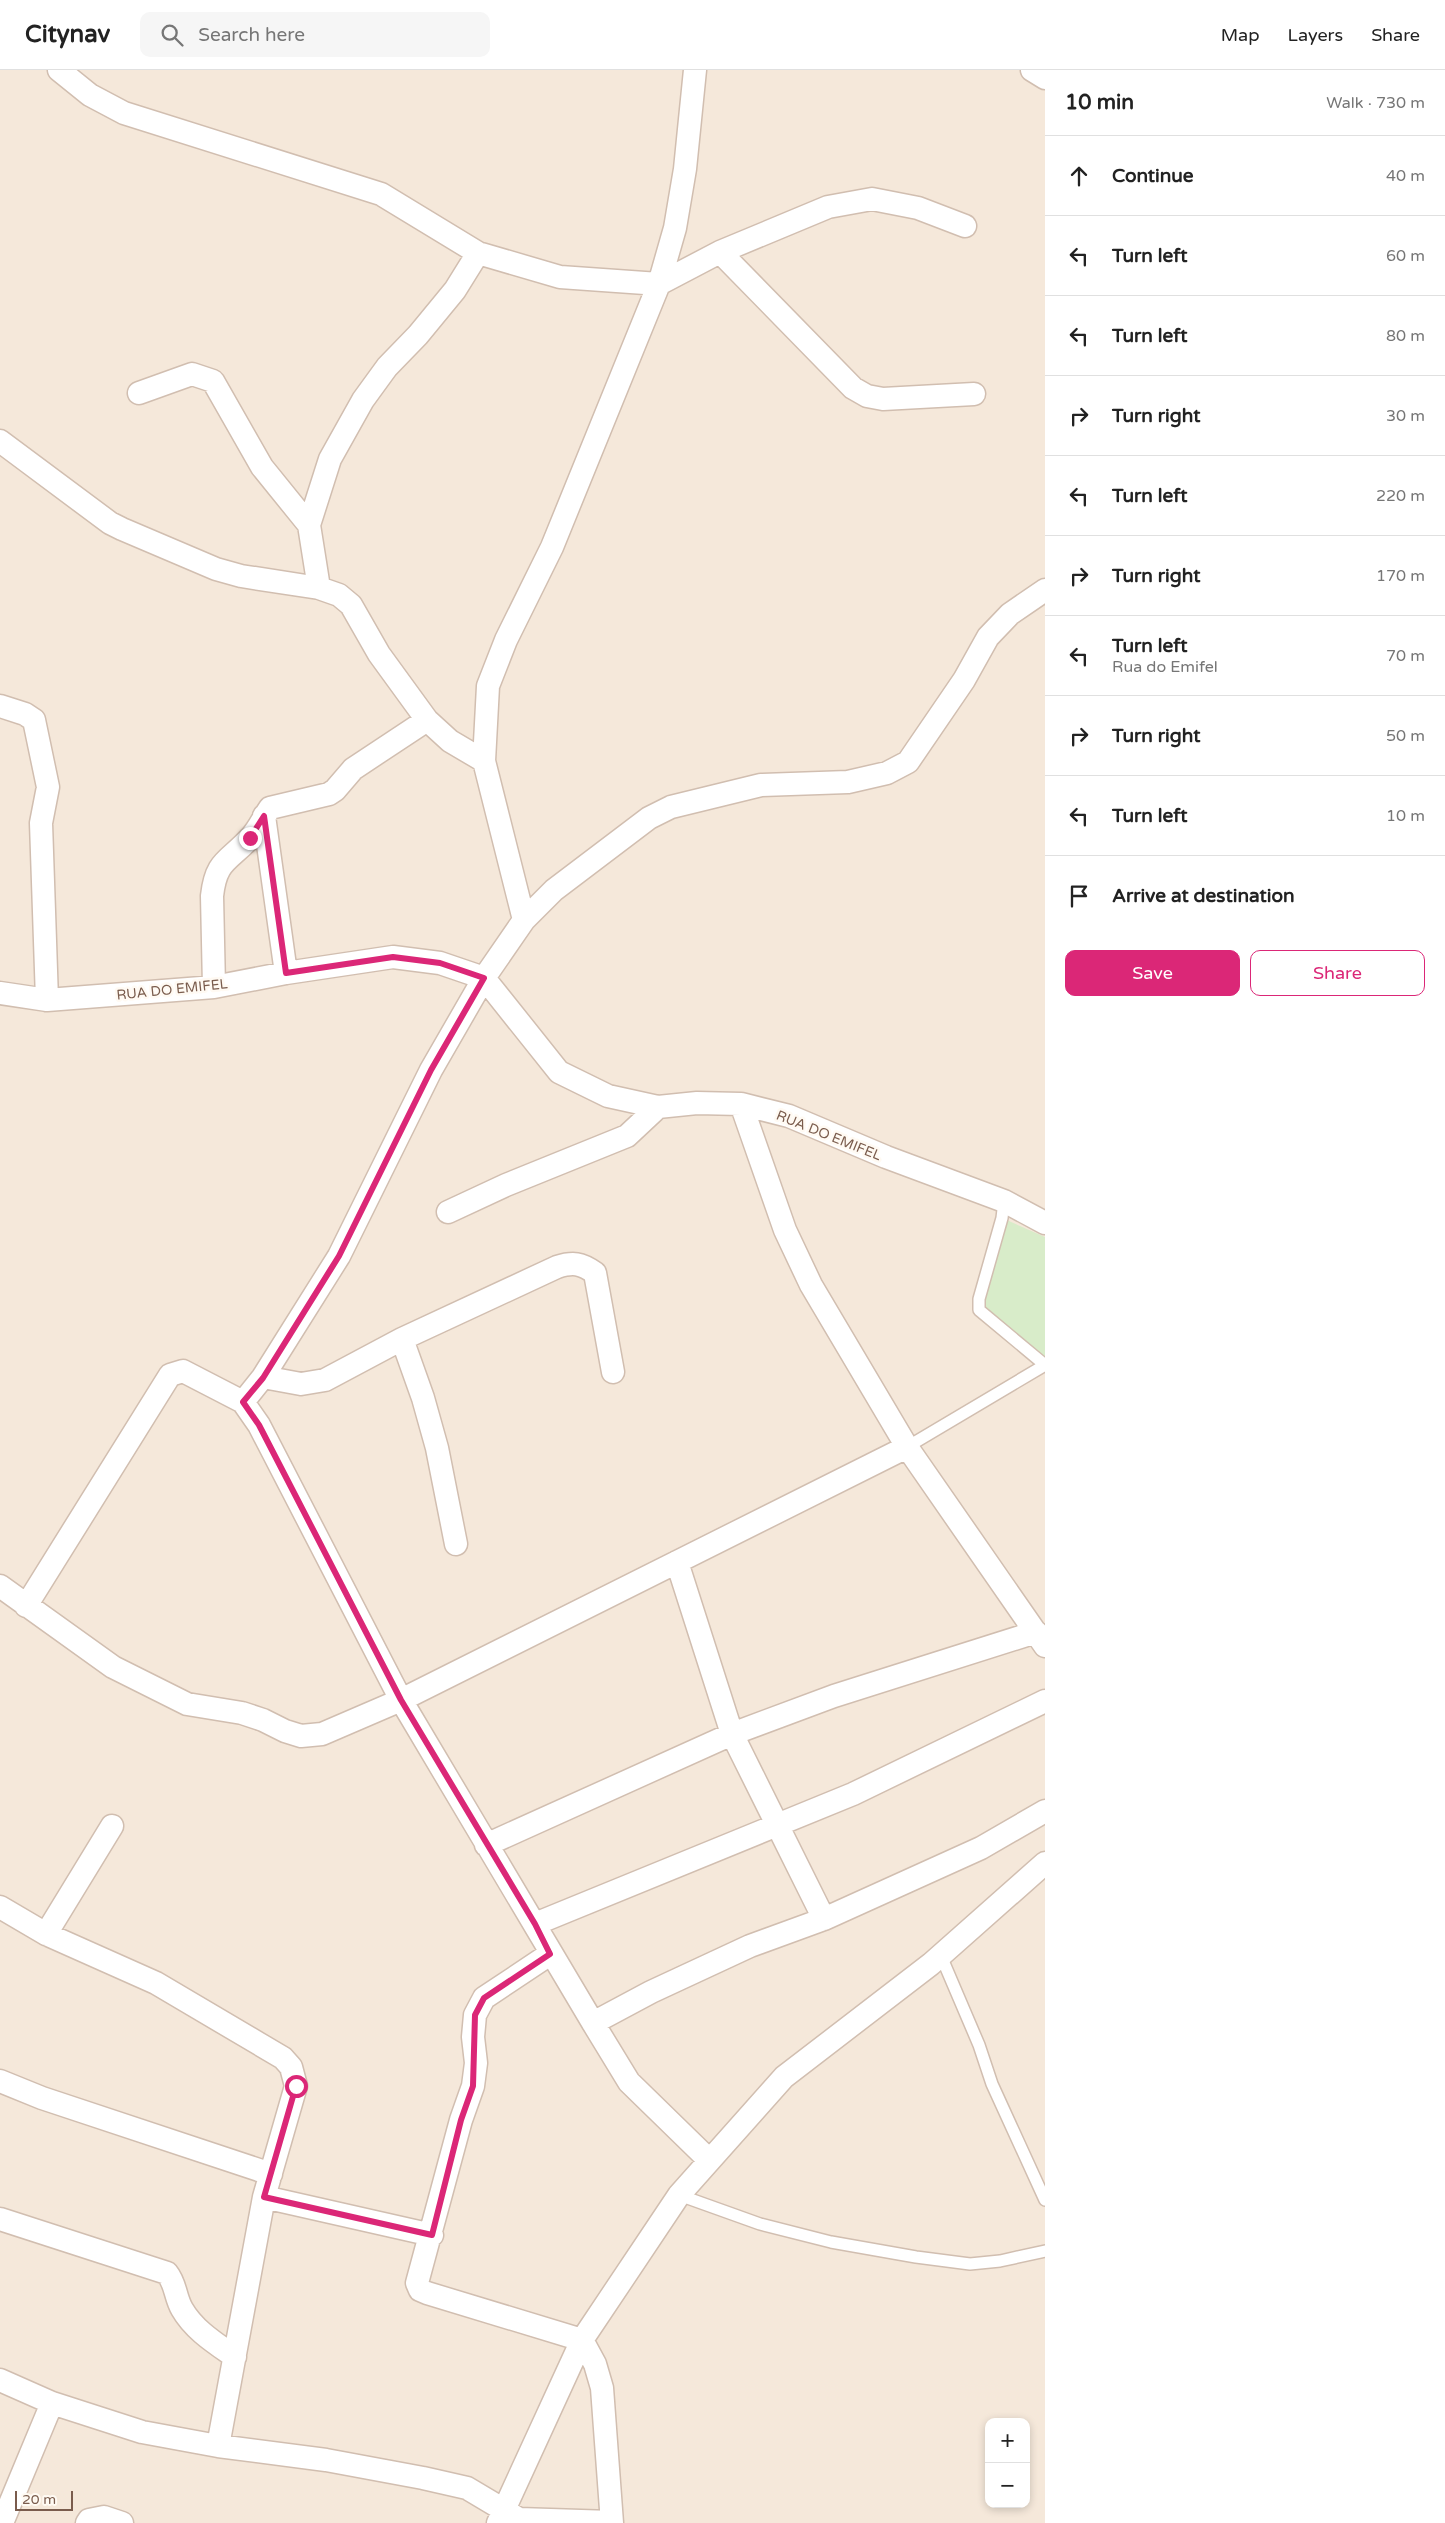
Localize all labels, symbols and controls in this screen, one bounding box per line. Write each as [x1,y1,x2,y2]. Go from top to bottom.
search box [140,12,490,57]
text: Citynav [25,20,110,49]
icon: search [158,21,186,49]
text: Search here [198,24,305,46]
text: Map [1221,24,1260,46]
text: Layers [1288,24,1343,46]
text: Share [1371,24,1420,46]
text: 10 min [1065,90,1134,115]
text: Walk · 730 m [1326,93,1425,113]
icon: ahead [1065,162,1093,190]
text: Continue [1112,165,1194,187]
text: 40 m [1386,166,1425,186]
icon: left [1065,242,1093,270]
text: Turn left [1112,245,1188,267]
text: 60 m [1386,246,1425,266]
icon: left [1065,322,1093,350]
text: Turn left [1112,325,1188,347]
text: 80 m [1386,326,1425,346]
icon: right [1065,402,1093,430]
text: Turn right [1112,405,1200,427]
text: 30 m [1386,406,1425,426]
icon: left [1065,482,1093,510]
text: Turn left [1112,485,1188,507]
text: 220 m [1376,486,1425,506]
icon: right [1065,562,1093,590]
text: Turn right [1112,565,1200,587]
text: 170 m [1376,566,1425,586]
text: Turn left [1112,635,1188,657]
icon: left [1065,642,1093,670]
text: 70 m [1386,646,1425,666]
text: Rua do Emifel [1112,657,1218,677]
icon: right [1065,722,1093,750]
text: Turn right [1112,725,1200,747]
text: 50 m [1386,726,1425,746]
icon: left [1065,802,1093,830]
text: Turn left [1112,805,1188,827]
text: 10 m [1386,806,1425,826]
route end [239,827,262,850]
icon: arrive [1065,882,1093,910]
text: Arrive at destination [1112,885,1295,907]
button: Save [1065,950,1240,996]
button: Share [1250,950,1425,996]
street label: RUA DO EMIFEL [116,975,229,1004]
street label: RUA DO EMIFEL [774,1107,884,1164]
route start [285,2075,308,2098]
map controls [985,2418,1030,2508]
button: + [985,2418,1030,2463]
button: − [985,2463,1030,2508]
scale bar [15,2488,72,2511]
text: 20 m [22,2491,56,2508]

